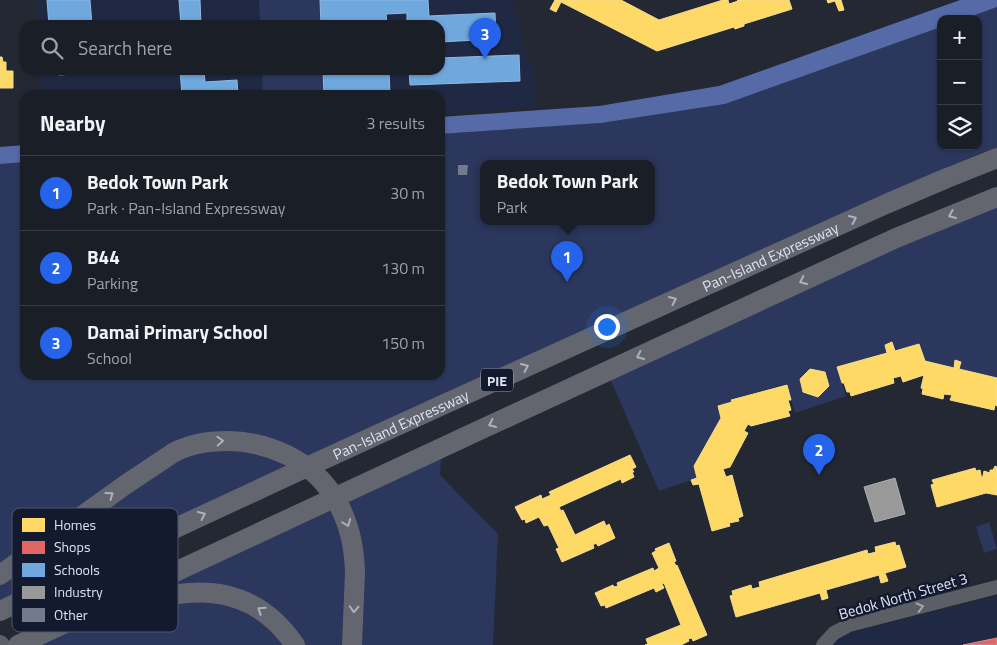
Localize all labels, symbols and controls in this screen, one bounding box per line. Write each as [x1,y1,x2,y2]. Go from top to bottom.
map controls [937,15,982,150]
button: + [937,15,982,60]
pin: 3 [469,18,501,59]
search box [20,20,445,75]
text: Search here [78,33,172,62]
icon: search [38,34,66,62]
button: − [937,60,982,105]
button: layers [937,105,982,150]
text: Nearby [40,107,105,139]
text: 3 results [366,111,425,135]
popup [480,160,655,225]
text: Bedok Town Park [497,166,638,195]
text: Bedok Town Park [87,167,229,196]
text: 1 [52,181,60,205]
text: 30 m [390,181,425,205]
text: Park [497,195,527,219]
text: Park · Pan-Island Expressway [87,196,285,220]
one-way arrow [948,209,957,219]
one-way arrow [848,214,857,225]
street label: Pan-Island Expressway [698,215,842,297]
pin: 1 [551,241,583,282]
text: B44 [87,242,120,271]
text: 2 [52,256,60,280]
text: 130 m [381,256,425,280]
text: Parking [87,271,138,295]
one-way arrow [799,275,808,285]
one-way arrow [668,296,677,307]
your location [594,314,620,340]
text: Damai Primary School [87,317,268,346]
text: 3 [52,331,60,355]
text: 150 m [381,331,425,355]
text: School [87,346,132,370]
one-way arrow [636,350,645,360]
one-way arrow [520,363,529,374]
road number: PIE [481,368,513,392]
street label: Pan-Island Expressway [329,383,472,465]
one-way arrow [488,418,497,428]
pin: 2 [803,434,835,475]
one-way arrow [216,436,224,447]
one-way arrow [104,492,114,501]
legend [12,508,178,632]
one-way arrow [197,511,206,522]
text: Homes [54,514,96,535]
one-way arrow [341,518,351,527]
text: Shops [54,536,90,557]
text: Schools [54,559,100,580]
street label: Bedok North Street 3 [836,567,970,625]
text: Industry [54,581,103,602]
one-way arrow [916,602,924,612]
text: Other [54,604,88,625]
one-way arrow [349,606,359,613]
one-way arrow [257,607,267,616]

